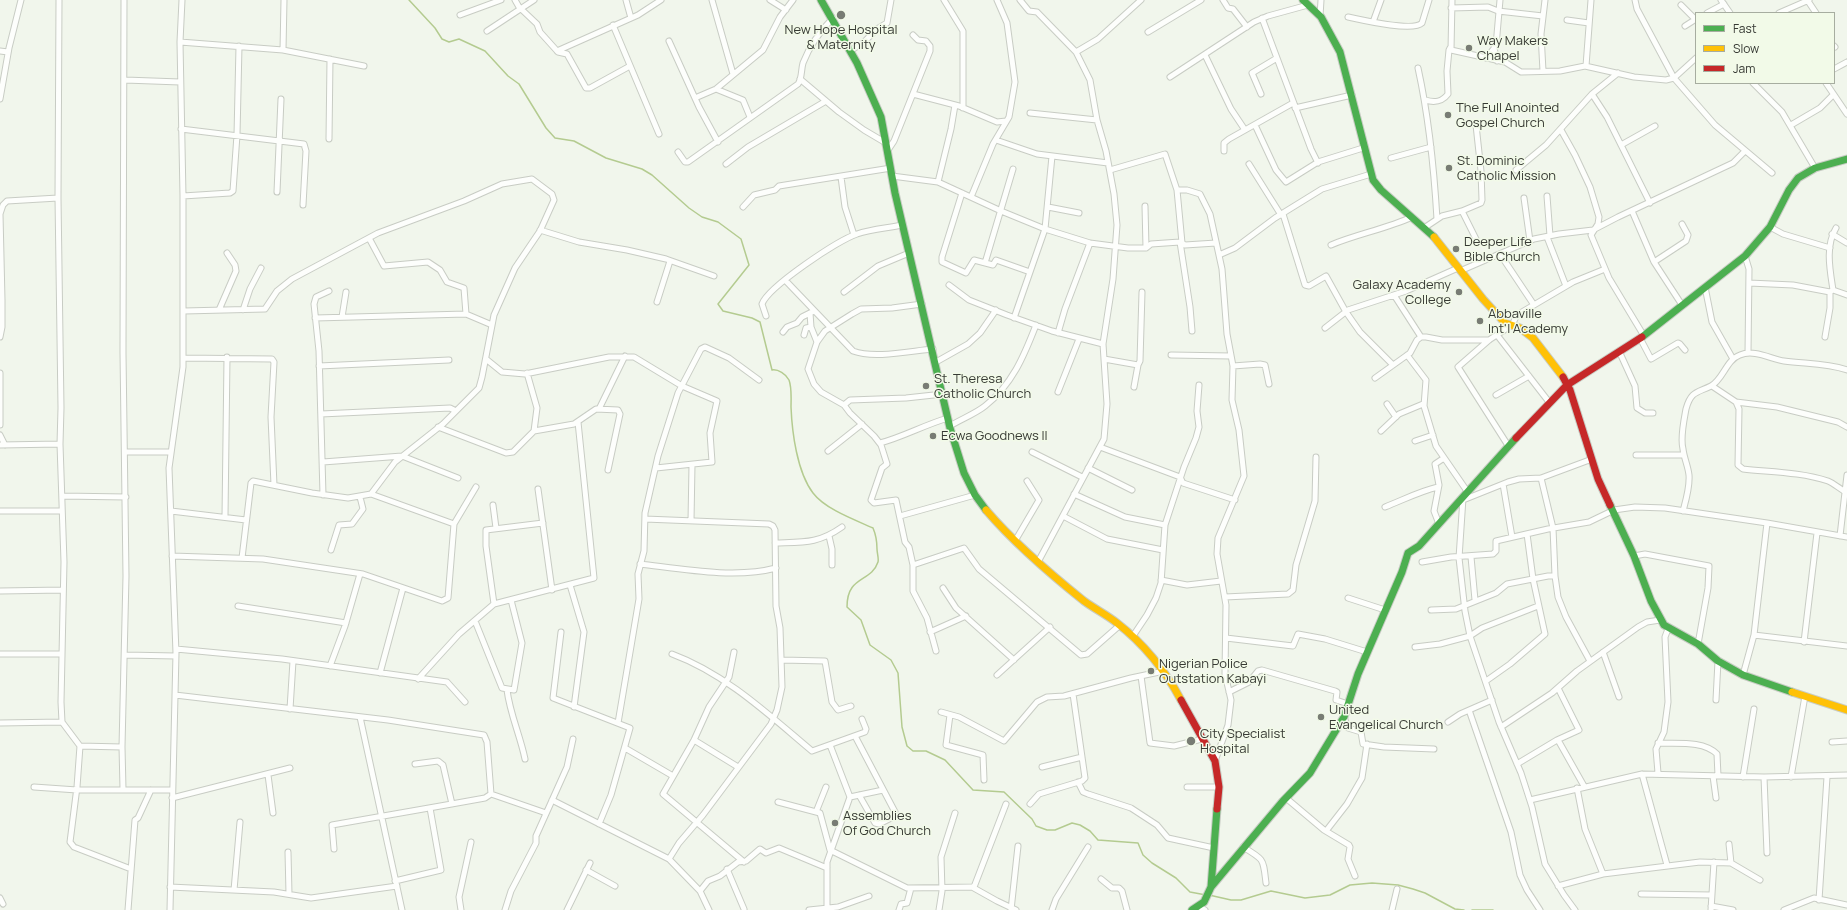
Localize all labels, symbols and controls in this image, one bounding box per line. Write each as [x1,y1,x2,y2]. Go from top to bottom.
marker: New Hope Hospital & Maternity [835,9,847,21]
legend [1695,12,1835,84]
text: Fast [1733,20,1757,37]
place label: New Hope Hospital & Maternity [785,22,897,53]
place label: Way Makers Chapel [1477,33,1548,64]
text: Slow [1733,40,1759,57]
marker: Way Makers Chapel [1464,43,1474,53]
text: Jam [1733,60,1755,77]
place label: The Full Anointed Gospel Church [1456,100,1559,131]
marker: The Full Anointed Gospel Church [1443,110,1453,120]
place label: St. Dominic Catholic Mission [1457,153,1556,184]
marker: St. Dominic Catholic Mission [1444,163,1454,173]
place label: Deeper Life Bible Church [1464,234,1540,265]
marker: Deeper Life Bible Church [1451,244,1461,254]
place label: Galaxy Academy College [1353,277,1451,308]
marker: Galaxy Academy College [1454,287,1464,297]
place label: Abbaville Int'l Academy [1488,306,1568,337]
marker: Abbaville Int'l Academy [1475,316,1485,326]
place label: St. Theresa Catholic Church [934,371,1031,402]
marker: St. Theresa Catholic Church [921,381,931,391]
place label: Ecwa Goodnews II [941,428,1047,444]
marker: Ecwa Goodnews II [928,431,938,441]
place label: Nigerian Police Outstation Kabayi [1159,656,1266,687]
marker: Nigerian Police Outstation Kabayi [1146,666,1156,676]
place label: United Evangelical Church [1329,702,1443,733]
marker: United Evangelical Church [1316,712,1326,722]
place label: City Specialist Hospital [1200,726,1285,757]
marker: City Specialist Hospital [1185,735,1197,747]
place label: Assemblies Of God Church [843,808,931,839]
marker: Assemblies Of God Church [830,818,840,828]

